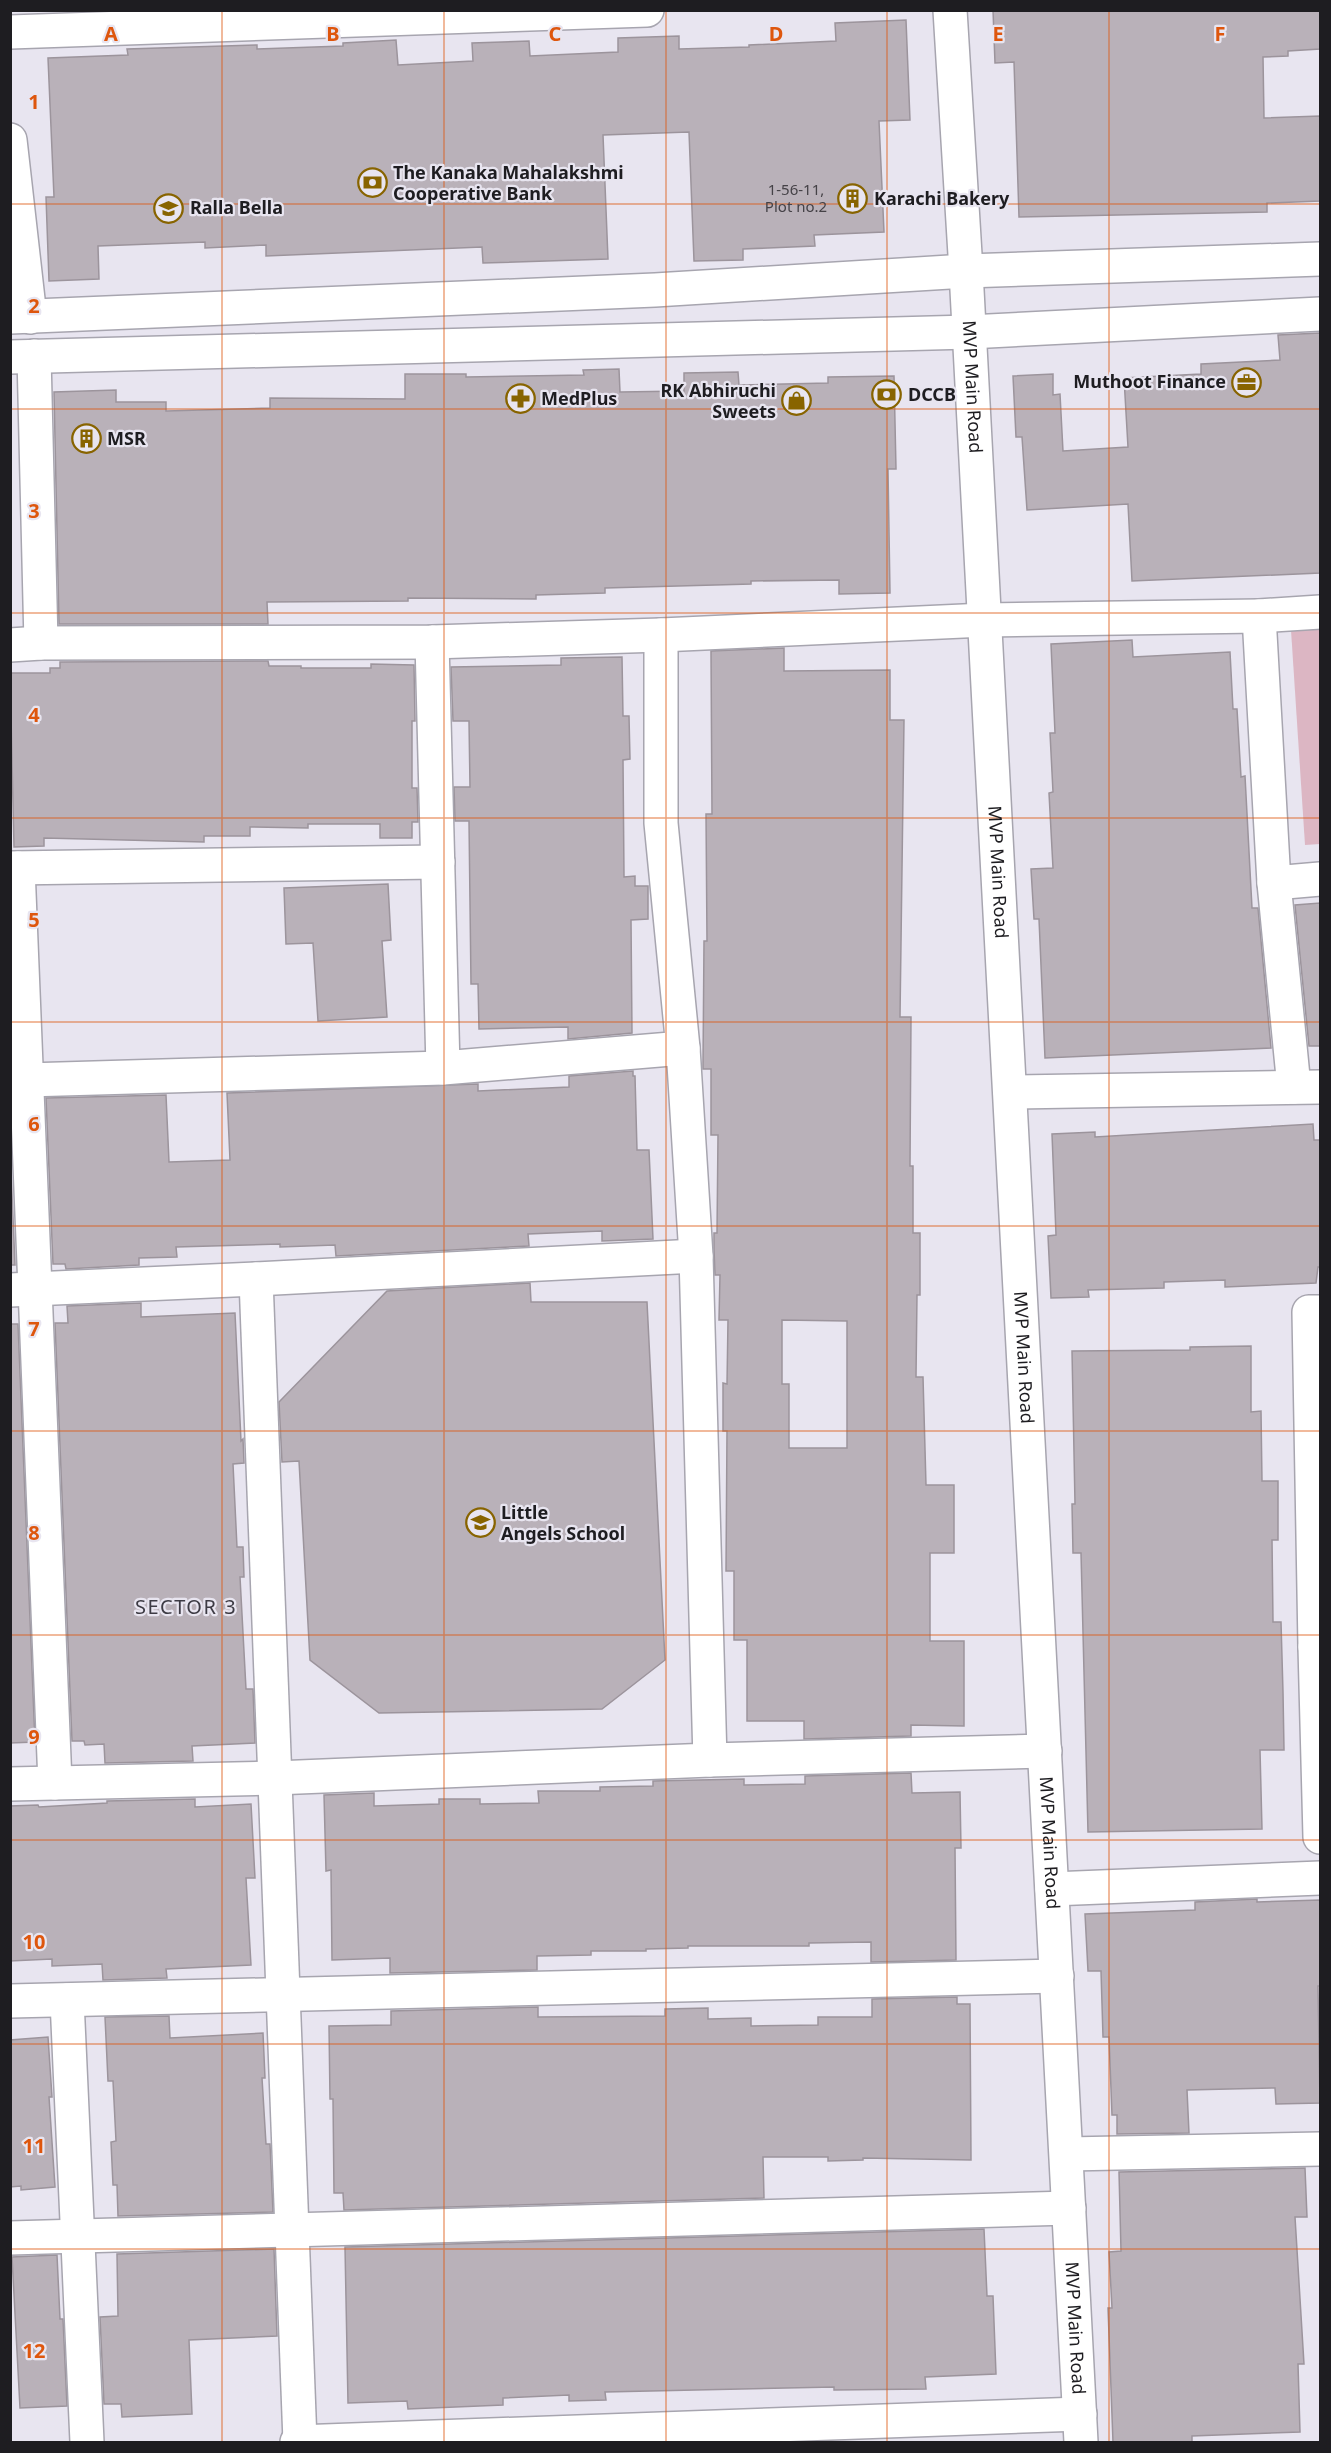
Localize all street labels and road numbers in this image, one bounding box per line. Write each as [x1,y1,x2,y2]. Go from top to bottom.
street label: MVP Main Road [958,320,989,454]
street label: MVP Main Road [983,805,1014,939]
street label: MVP Main Road [1009,1290,1040,1424]
street label: MVP Main Road [1035,1776,1066,1910]
street label: MVP Main Road [1060,2261,1091,2395]

